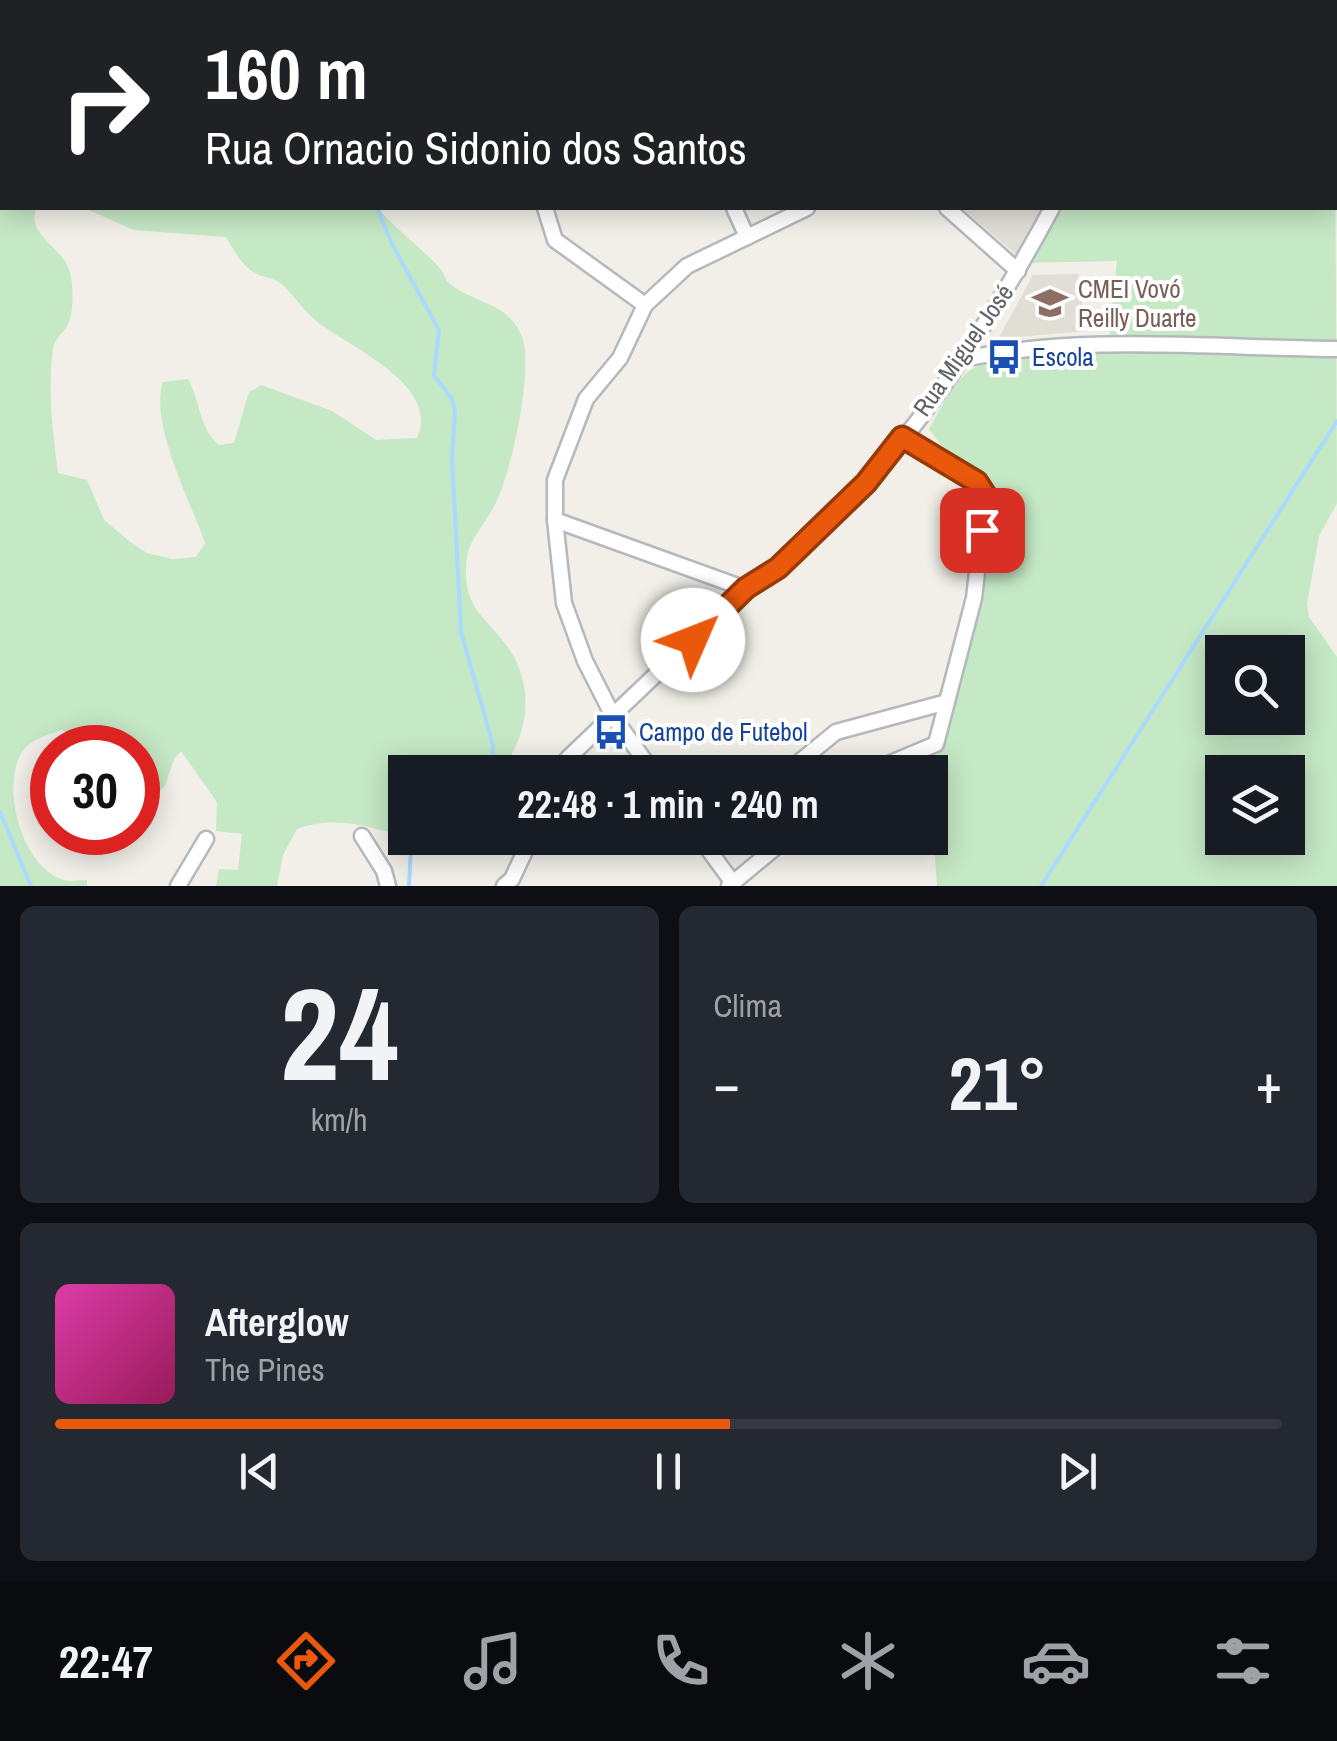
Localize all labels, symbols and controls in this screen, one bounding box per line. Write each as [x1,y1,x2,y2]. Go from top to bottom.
text: 160 m [205,27,368,121]
icon: right [40,40,170,170]
text: Rua Ornacio Sidonio dos Santos [205,117,747,178]
place label: CMEI Vovó Reilly Duarte [1078,272,1196,335]
street label: Rua Miguel José [905,277,1021,423]
school or university icon: CMEI Vovó Reilly Duarte [1031,284,1069,322]
bus stop icon: Escola [985,338,1023,376]
place label: Escola [1032,340,1094,374]
pin [940,488,1025,573]
icon: arrive [955,503,1010,558]
position arrow [641,588,745,692]
map controls [1205,635,1305,855]
button: search [1205,635,1305,735]
bus stop icon: Campo de Futebol [592,713,630,751]
place label: Campo de Futebol [639,715,808,749]
speed limit sign: 30 [30,725,160,855]
button: layers [1205,755,1305,855]
text: 22:48 · 1 min · 240 m [517,779,819,830]
text: 24 [280,945,399,1121]
text: Clima [714,984,782,1027]
text: 21° [949,1032,1047,1133]
text: − [714,1046,740,1120]
text: + [1256,1046,1282,1120]
text: km/h [311,1098,368,1141]
text: Afterglow [205,1297,349,1348]
text: The Pines [205,1348,325,1391]
icon: previous [232,1444,287,1499]
icon: pause [641,1444,696,1499]
icon: next [1050,1444,1105,1499]
icon: directions [271,1626,341,1696]
icon: music [458,1626,528,1696]
icon: phone [646,1626,716,1696]
icon: climate [833,1626,903,1696]
icon: car [1021,1626,1091,1696]
icon: filters [1208,1626,1278,1696]
text: 22:47 [59,1631,153,1692]

